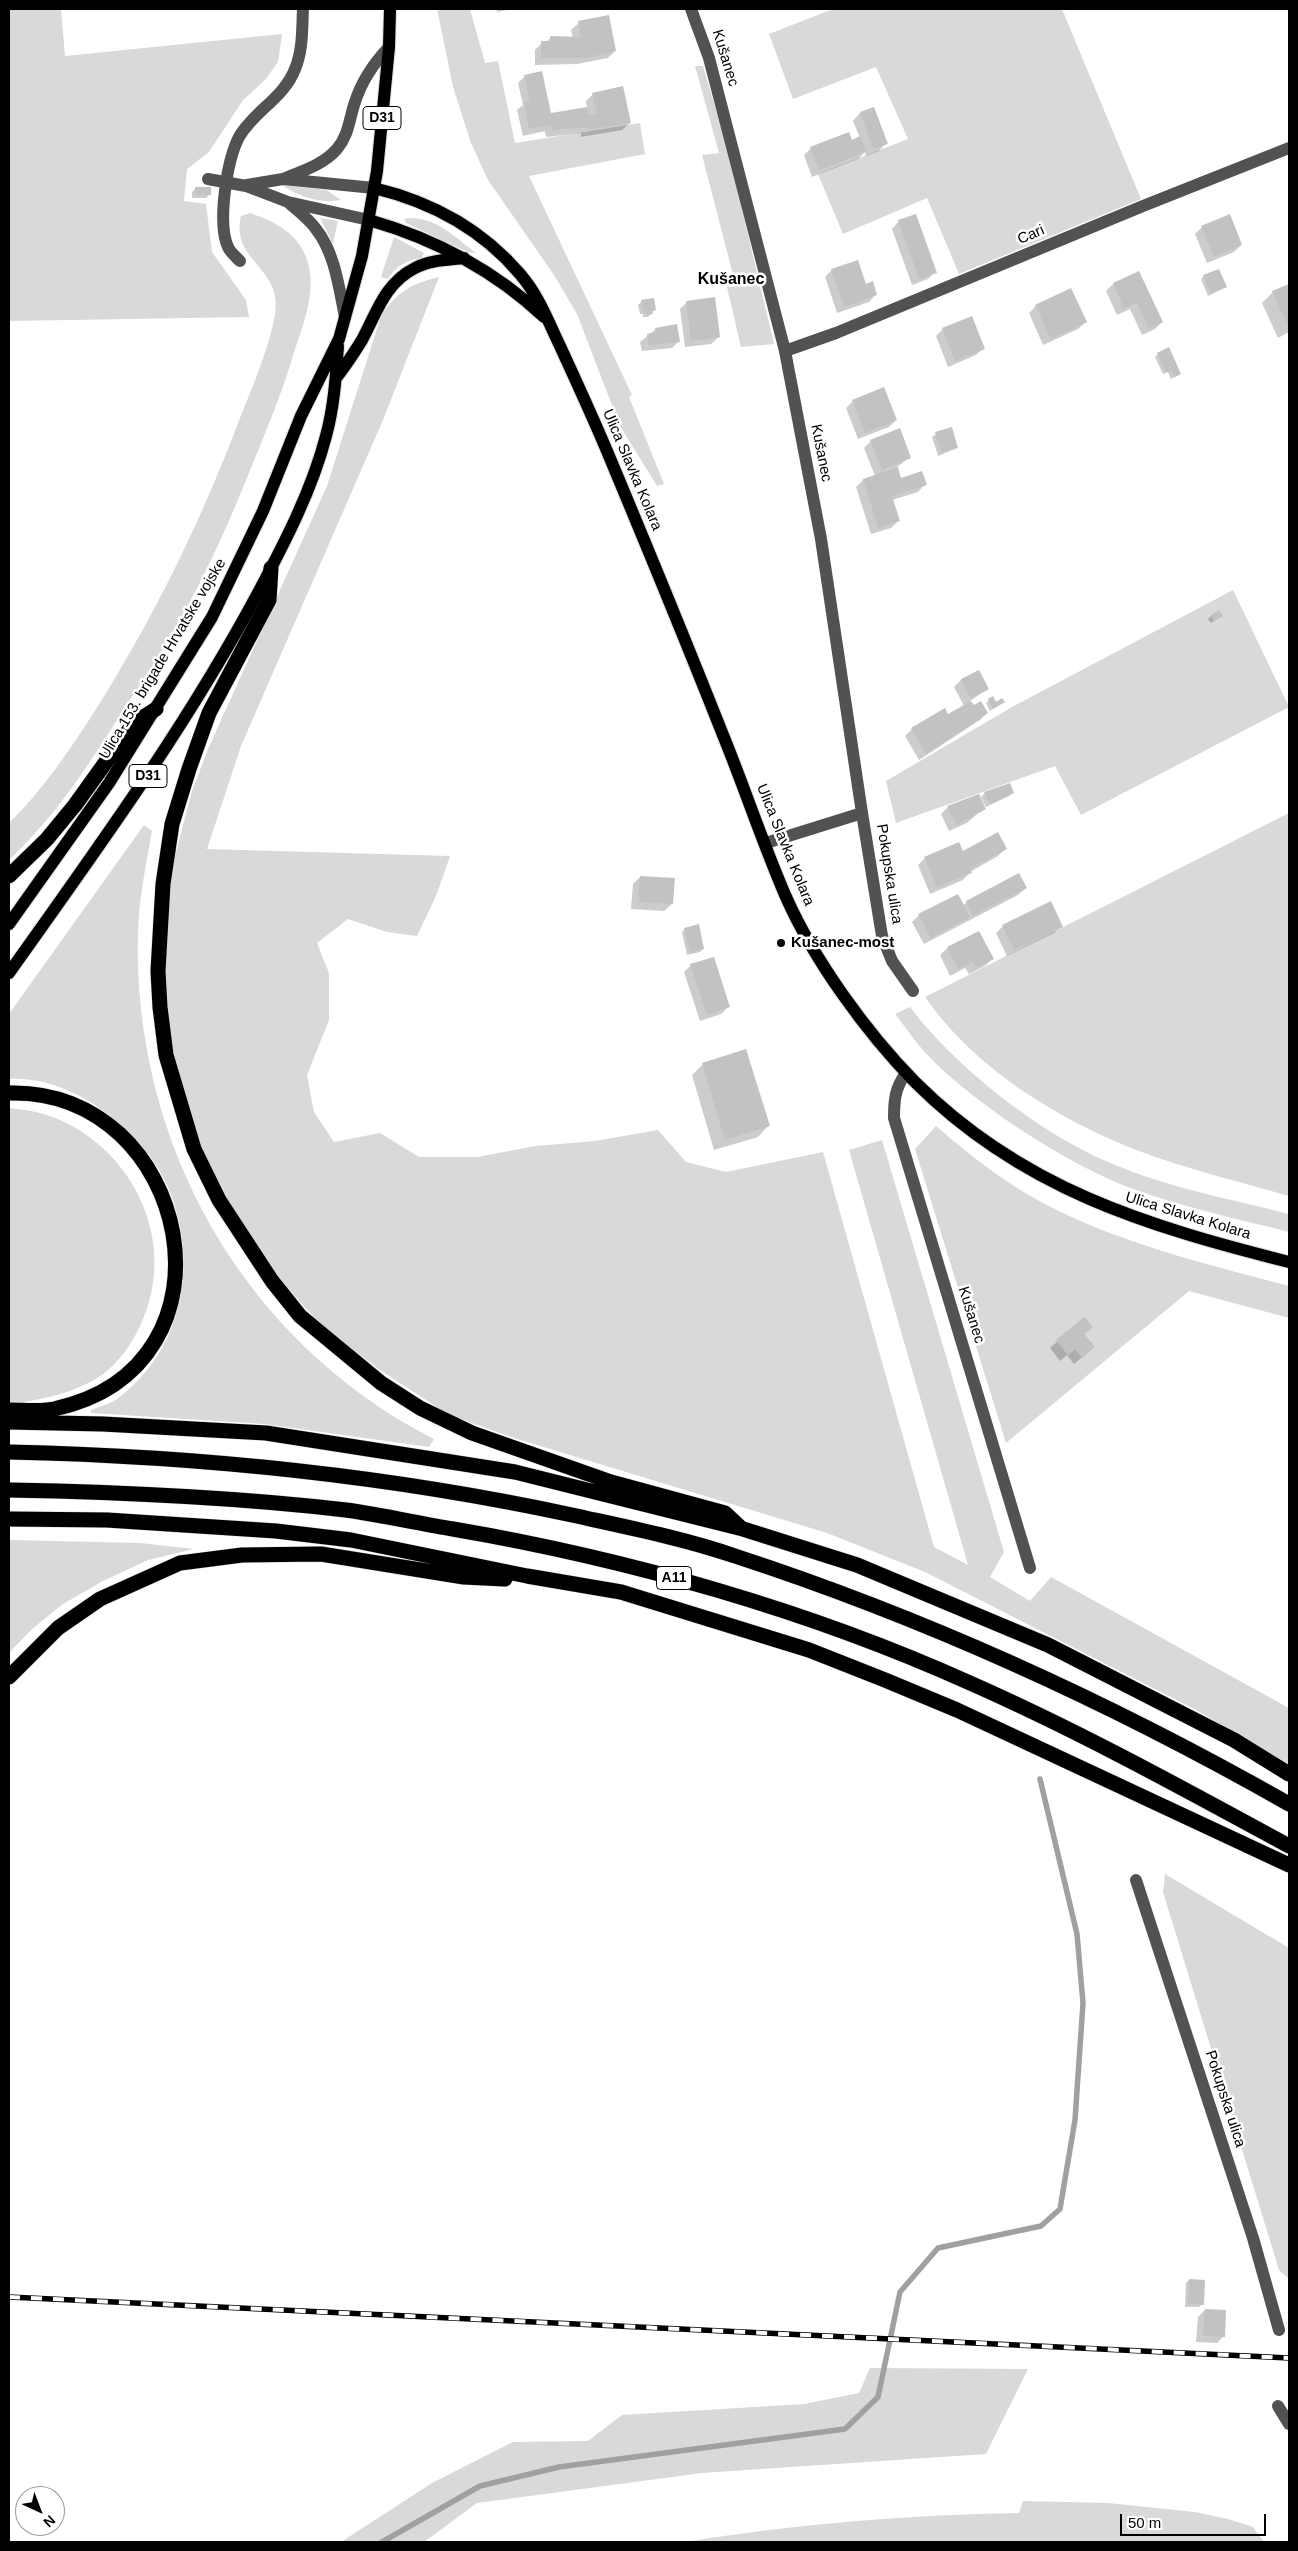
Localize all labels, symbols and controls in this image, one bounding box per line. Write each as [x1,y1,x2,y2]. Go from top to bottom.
street label: Kušanec [708,27,742,89]
road number: D31 [363,106,401,130]
street label: Cari [1015,221,1047,249]
district label: Kušanec [698,270,764,290]
street label: Ulica Slavka Kolara [598,407,666,533]
street label: Kušanec [807,423,835,483]
street label: Ulica 153. brigade Hrvatske vojske [96,555,230,763]
road number: D31 [129,764,167,788]
street label: Ulica Slavka Kolara [752,781,818,909]
street label: Pokupska ulica [872,823,906,925]
place label: Kušanec-most [791,934,894,952]
marker: Kušanec-most [775,937,787,949]
street label: Ulica Slavka Kolara [1123,1188,1253,1244]
street label: Kušanec [954,1284,988,1346]
road number: A11 [656,1566,692,1590]
street label: Pokupska ulica [1201,2048,1249,2150]
north arrow [15,2486,65,2536]
scale bar [1123,2504,1269,2536]
text: N [40,2512,59,2531]
text: 50 m [1128,2514,1161,2531]

